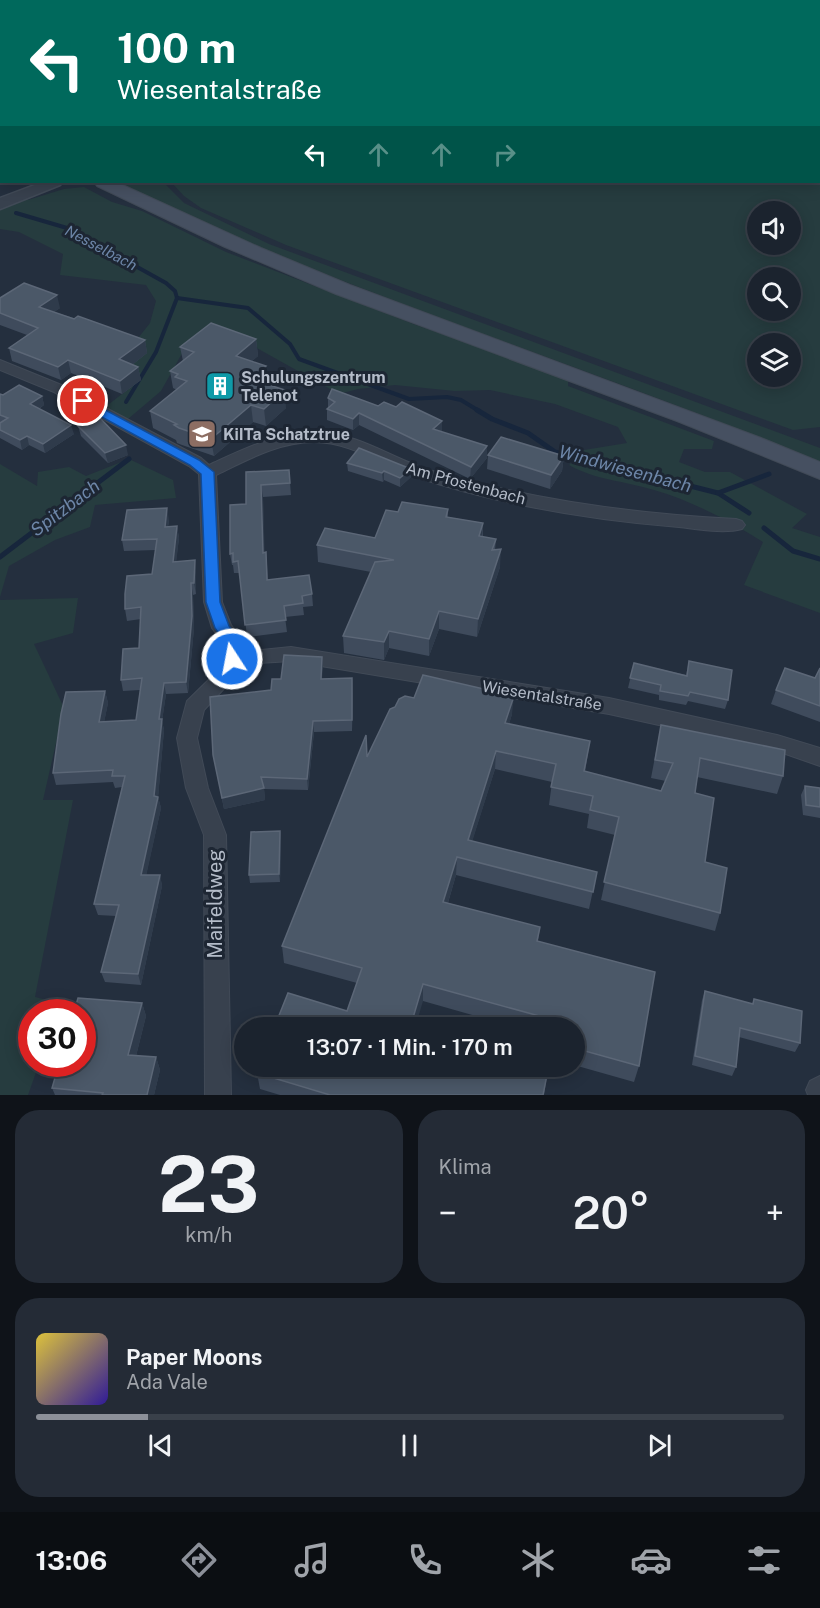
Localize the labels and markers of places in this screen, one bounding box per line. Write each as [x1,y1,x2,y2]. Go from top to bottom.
place label: Schulungszentrum Telenot [241,368,386,405]
building icon: Schulungszentrum Telenot [204,370,236,402]
pin [57,375,108,426]
school or university icon: KiITa Schatztrue [186,418,218,450]
place label: KiITa Schatztrue [223,425,350,444]

